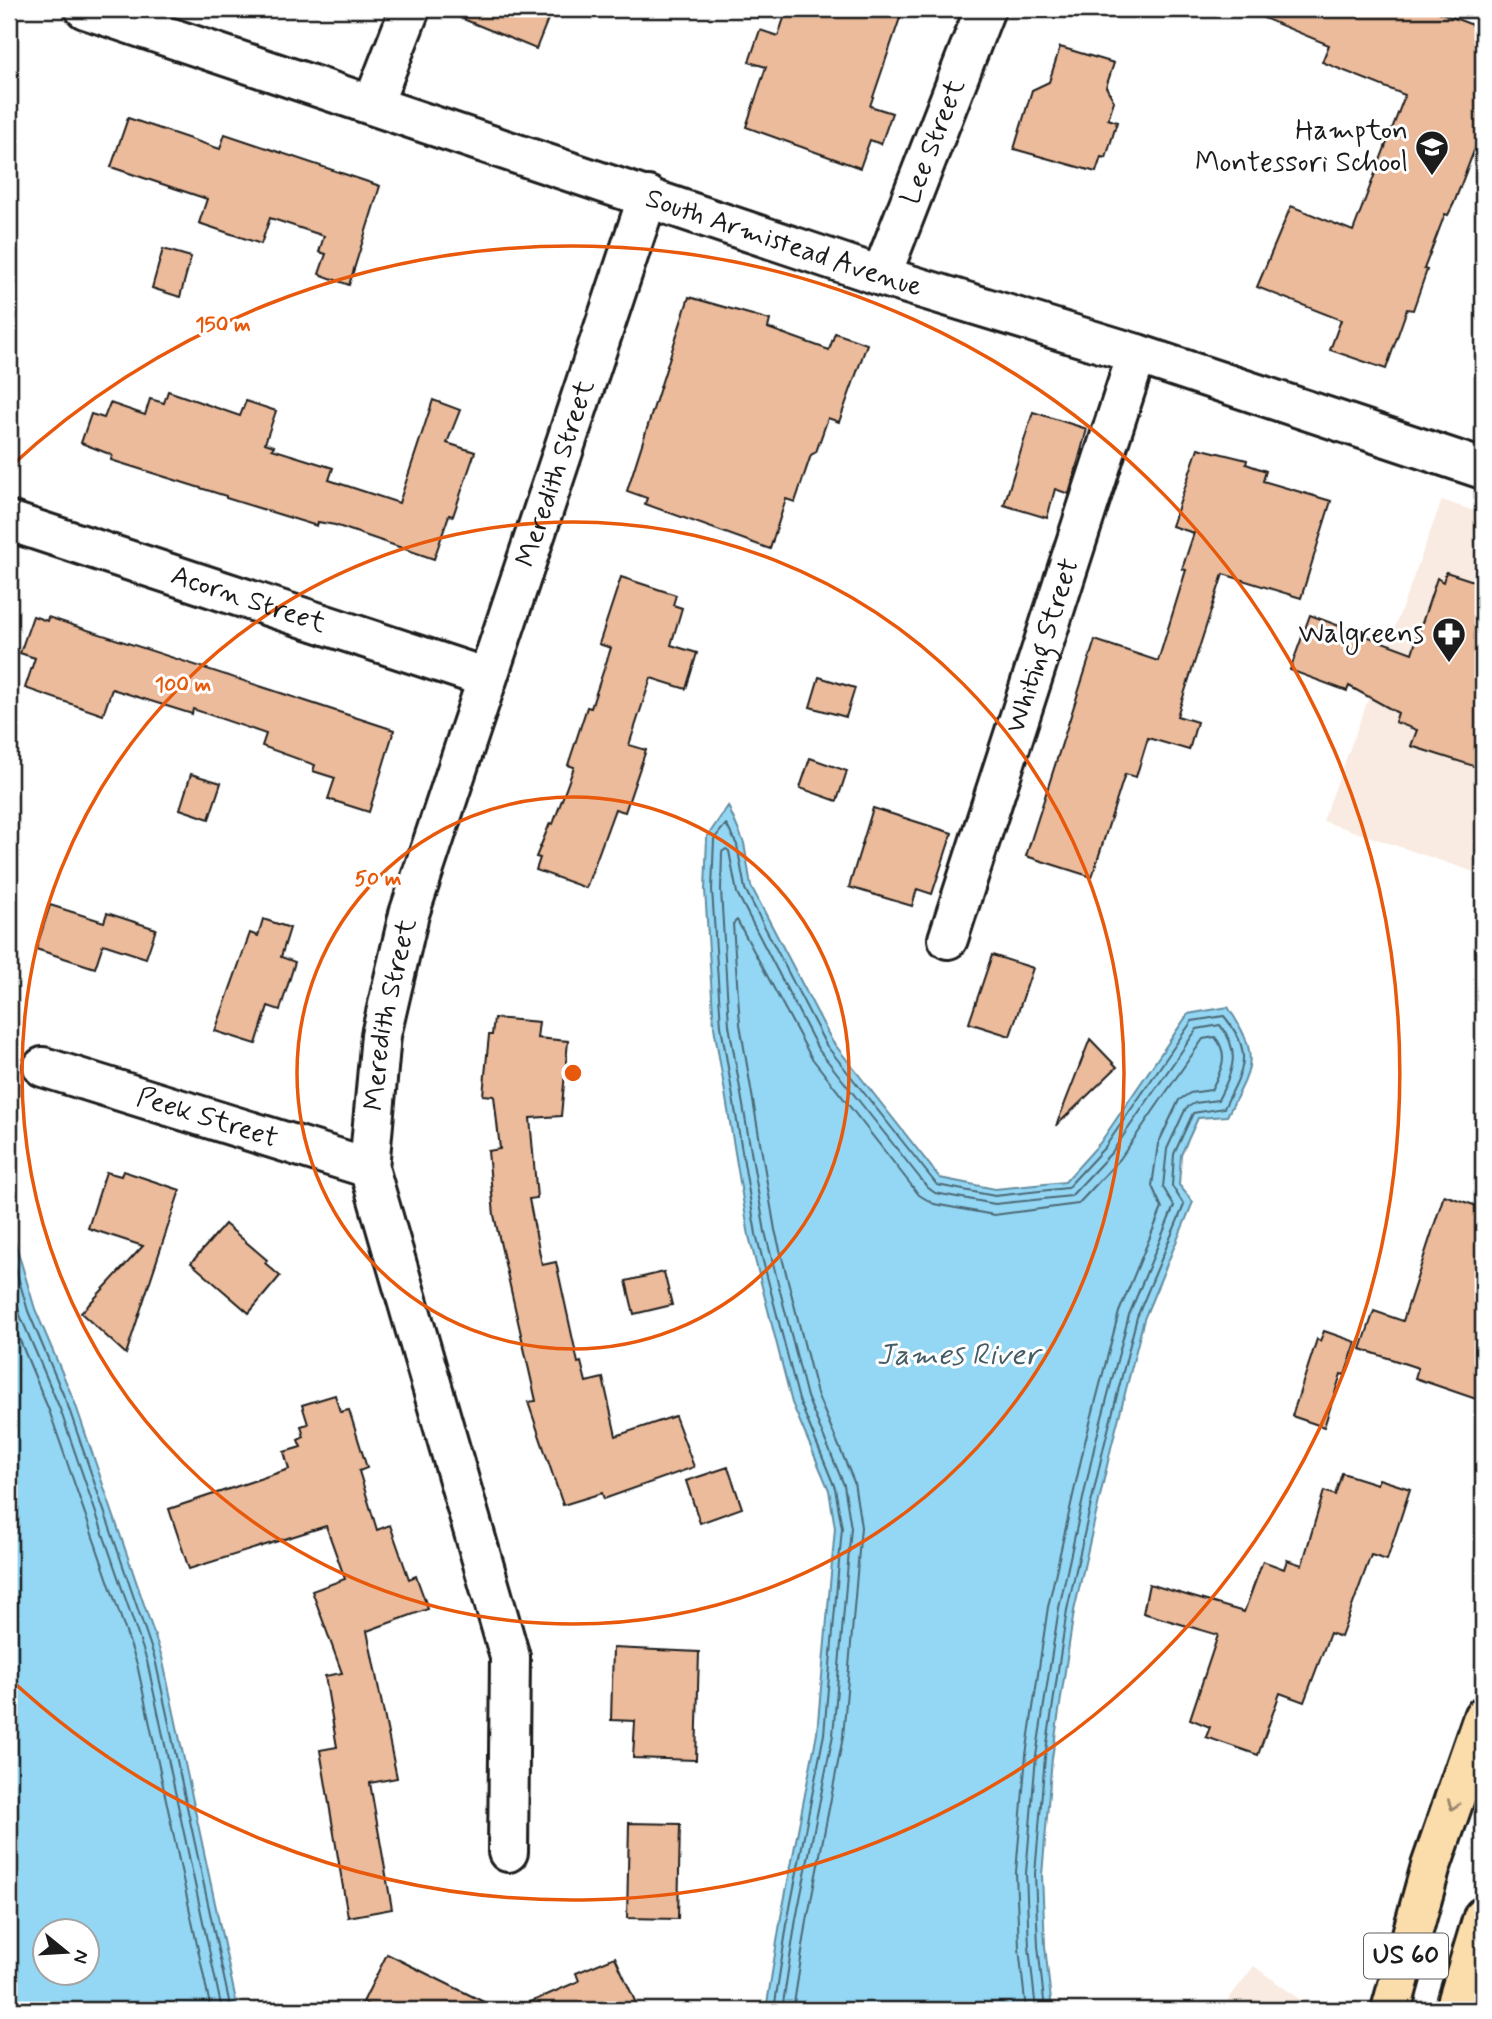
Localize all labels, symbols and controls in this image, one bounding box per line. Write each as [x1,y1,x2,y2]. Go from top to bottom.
street label: Lee Street [892,73,975,210]
place label: Hampton Montessori School [1195,113,1408,182]
school or university icon: Hampton Montessori School [1413,128,1451,177]
street label: South Armistead Avenue [641,180,927,306]
text: 150 m [195,311,251,339]
street label: Meredith Street [507,375,604,572]
street label: Whiting Street [997,554,1088,738]
street label: Acorn Street [166,557,331,642]
pharmacy icon: Walgreens [1430,615,1468,664]
place label: Walgreens [1299,616,1424,655]
text: 100 m [155,671,211,699]
text: 50 m [355,865,402,893]
street label: Meredith Street [356,914,426,1112]
centre of rings [561,1061,585,1085]
street label: Peek Street [132,1079,282,1157]
water label: James River [877,1336,1043,1375]
one-way arrow [1447,1798,1461,1810]
north arrow [32,1918,102,1988]
road number: US 60 [1364,1934,1448,1979]
text: N [67,1947,95,1967]

